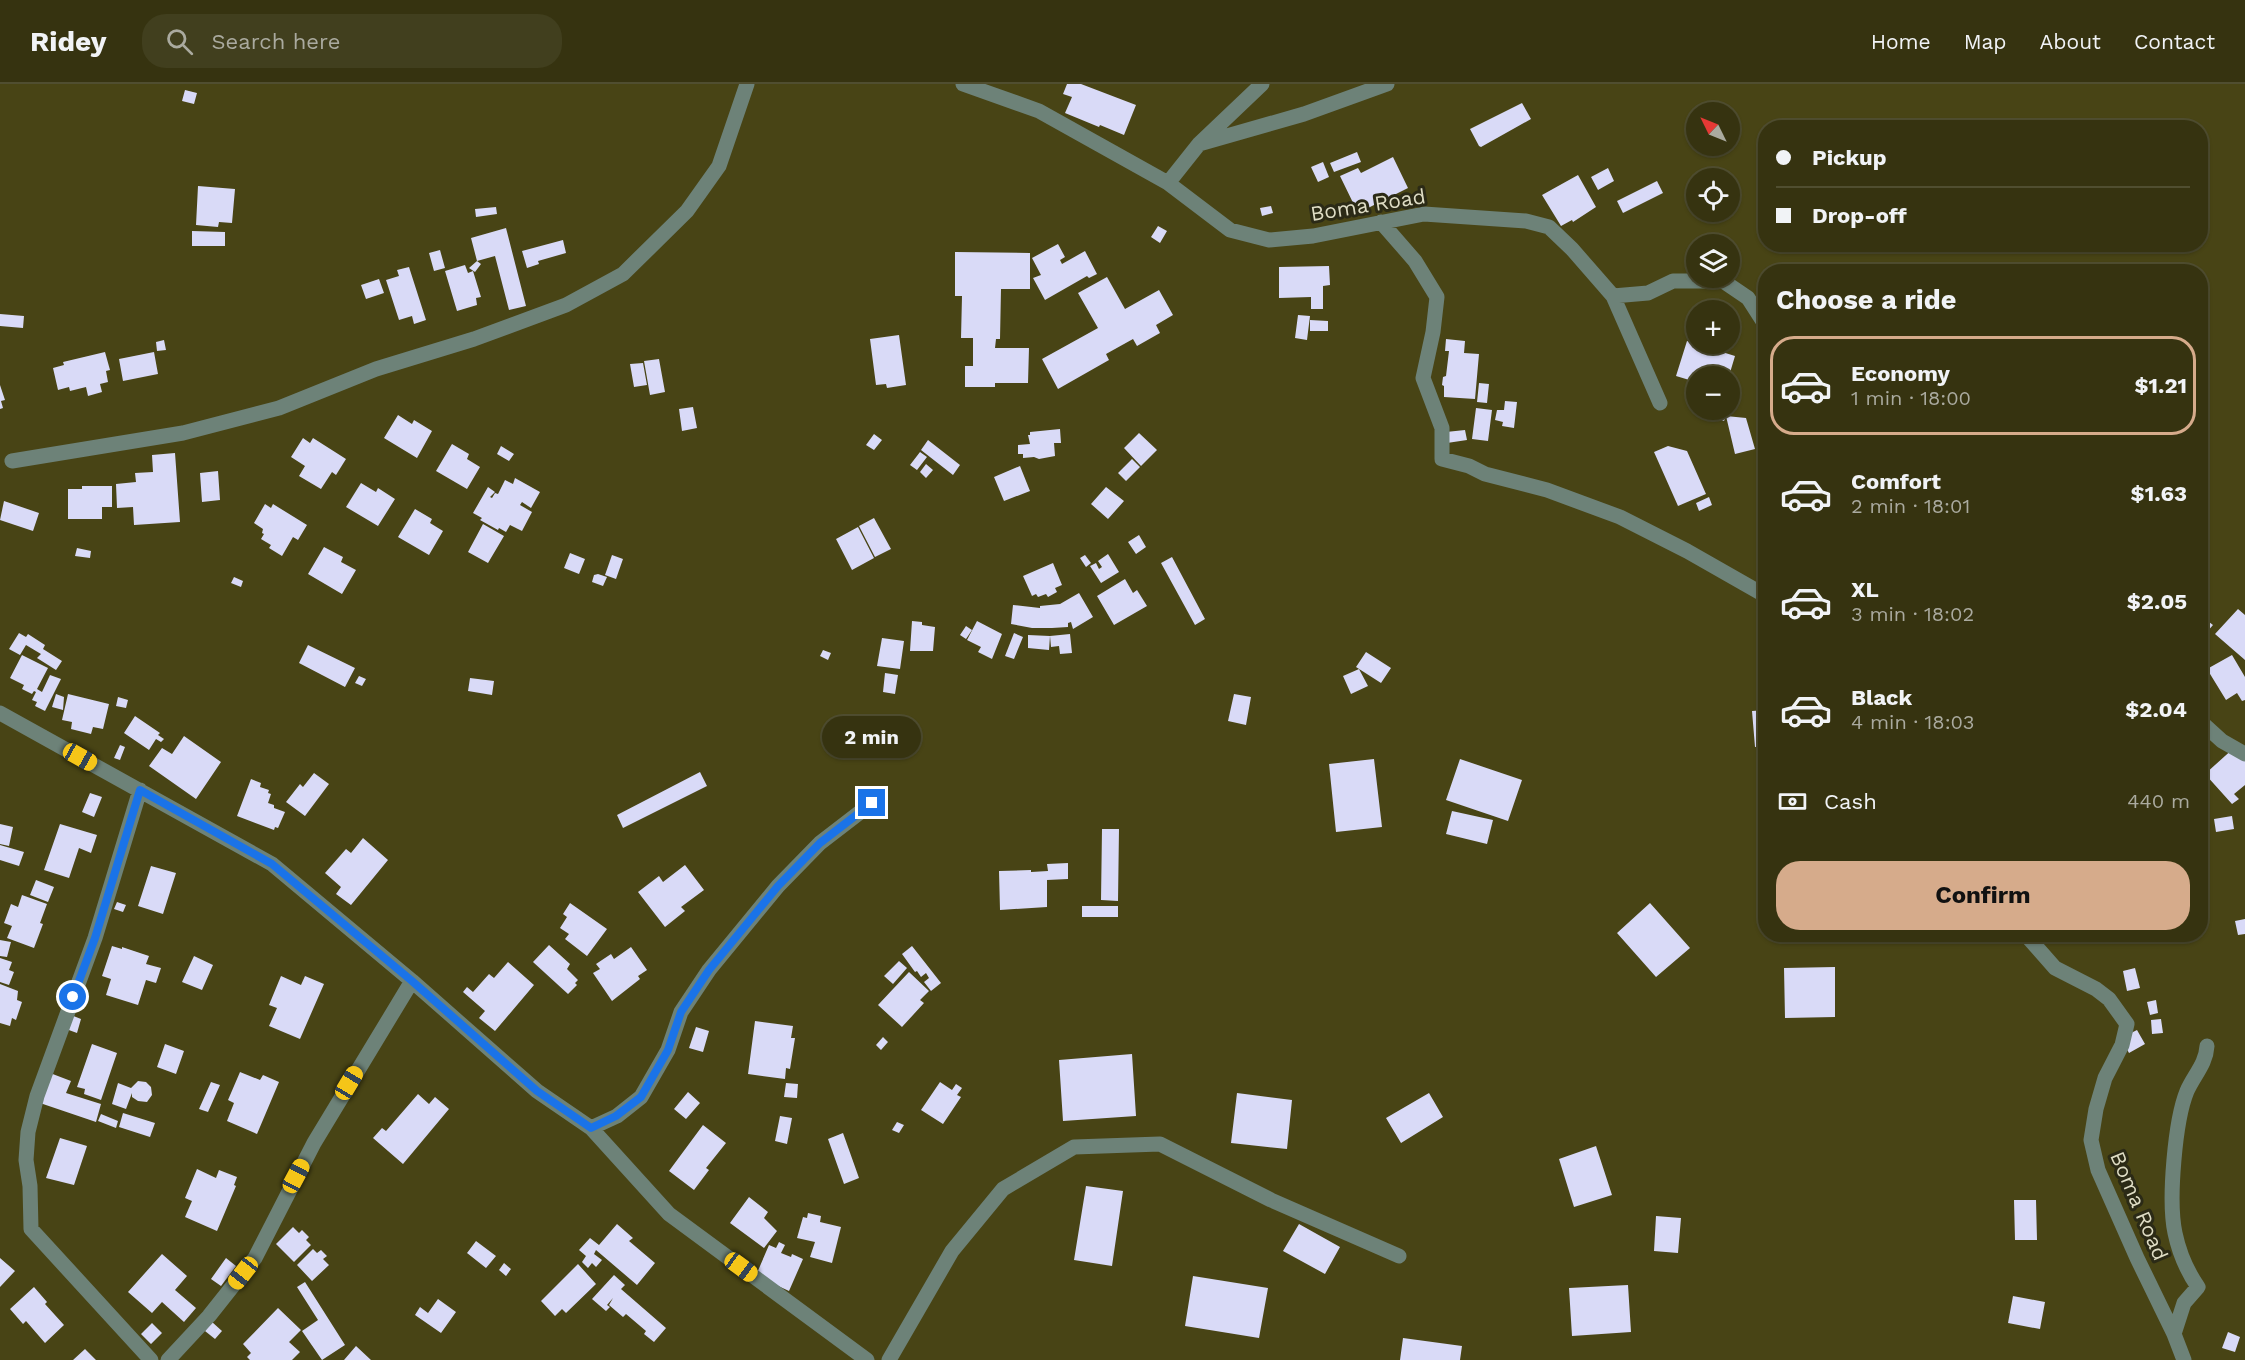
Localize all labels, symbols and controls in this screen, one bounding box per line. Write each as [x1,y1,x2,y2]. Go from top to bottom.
search box [142,14,562,68]
text: Ridey [30,25,106,58]
icon: search [163,25,196,58]
text: Search here [211,29,340,54]
text: Home [1871,29,1931,54]
text: Map [1964,29,2007,54]
text: About [2040,29,2101,54]
text: Contact [2134,29,2215,54]
north arrow [1686,102,1740,156]
map controls [1686,102,1740,420]
text: Pickup [1812,145,1887,170]
button: locate [1686,168,1740,222]
street label: Boma Road [1309,183,1427,226]
text: Drop-off [1812,203,1907,228]
button: layers [1686,234,1740,288]
text: Choose a ride [1776,284,1956,316]
button: + [1686,300,1740,354]
icon: car [1779,359,1833,413]
text: Economy [1851,361,1950,386]
button: − [1686,366,1740,420]
text: $1.21 [2134,373,2187,398]
text: 1 min · 18:00 [1851,386,1971,410]
icon: car [1779,467,1833,521]
text: Comfort [1851,469,1941,494]
text: $1.63 [2131,481,2187,506]
text: 2 min · 18:01 [1851,494,1970,518]
icon: car [1779,575,1833,629]
text: XL [1851,577,1879,602]
text: $2.05 [2127,589,2187,614]
text: 3 min · 18:02 [1851,602,1974,626]
icon: car [1779,683,1833,737]
text: Black [1851,685,1912,710]
text: $2.04 [2125,697,2187,722]
text: 4 min · 18:03 [1851,710,1974,734]
callout: 2 min [822,716,922,758]
text: 2 min [844,725,899,749]
car [60,740,100,774]
icon: cash [1776,785,1809,818]
route end [858,789,885,816]
text: Cash [1824,789,1877,814]
text: 440 m [2127,789,2190,813]
button: Confirm [1776,861,2190,930]
route start [59,983,86,1010]
car [332,1063,366,1103]
street label: Boma Road [2105,1147,2174,1264]
car [280,1156,312,1196]
car [721,1249,761,1285]
car [225,1253,261,1293]

